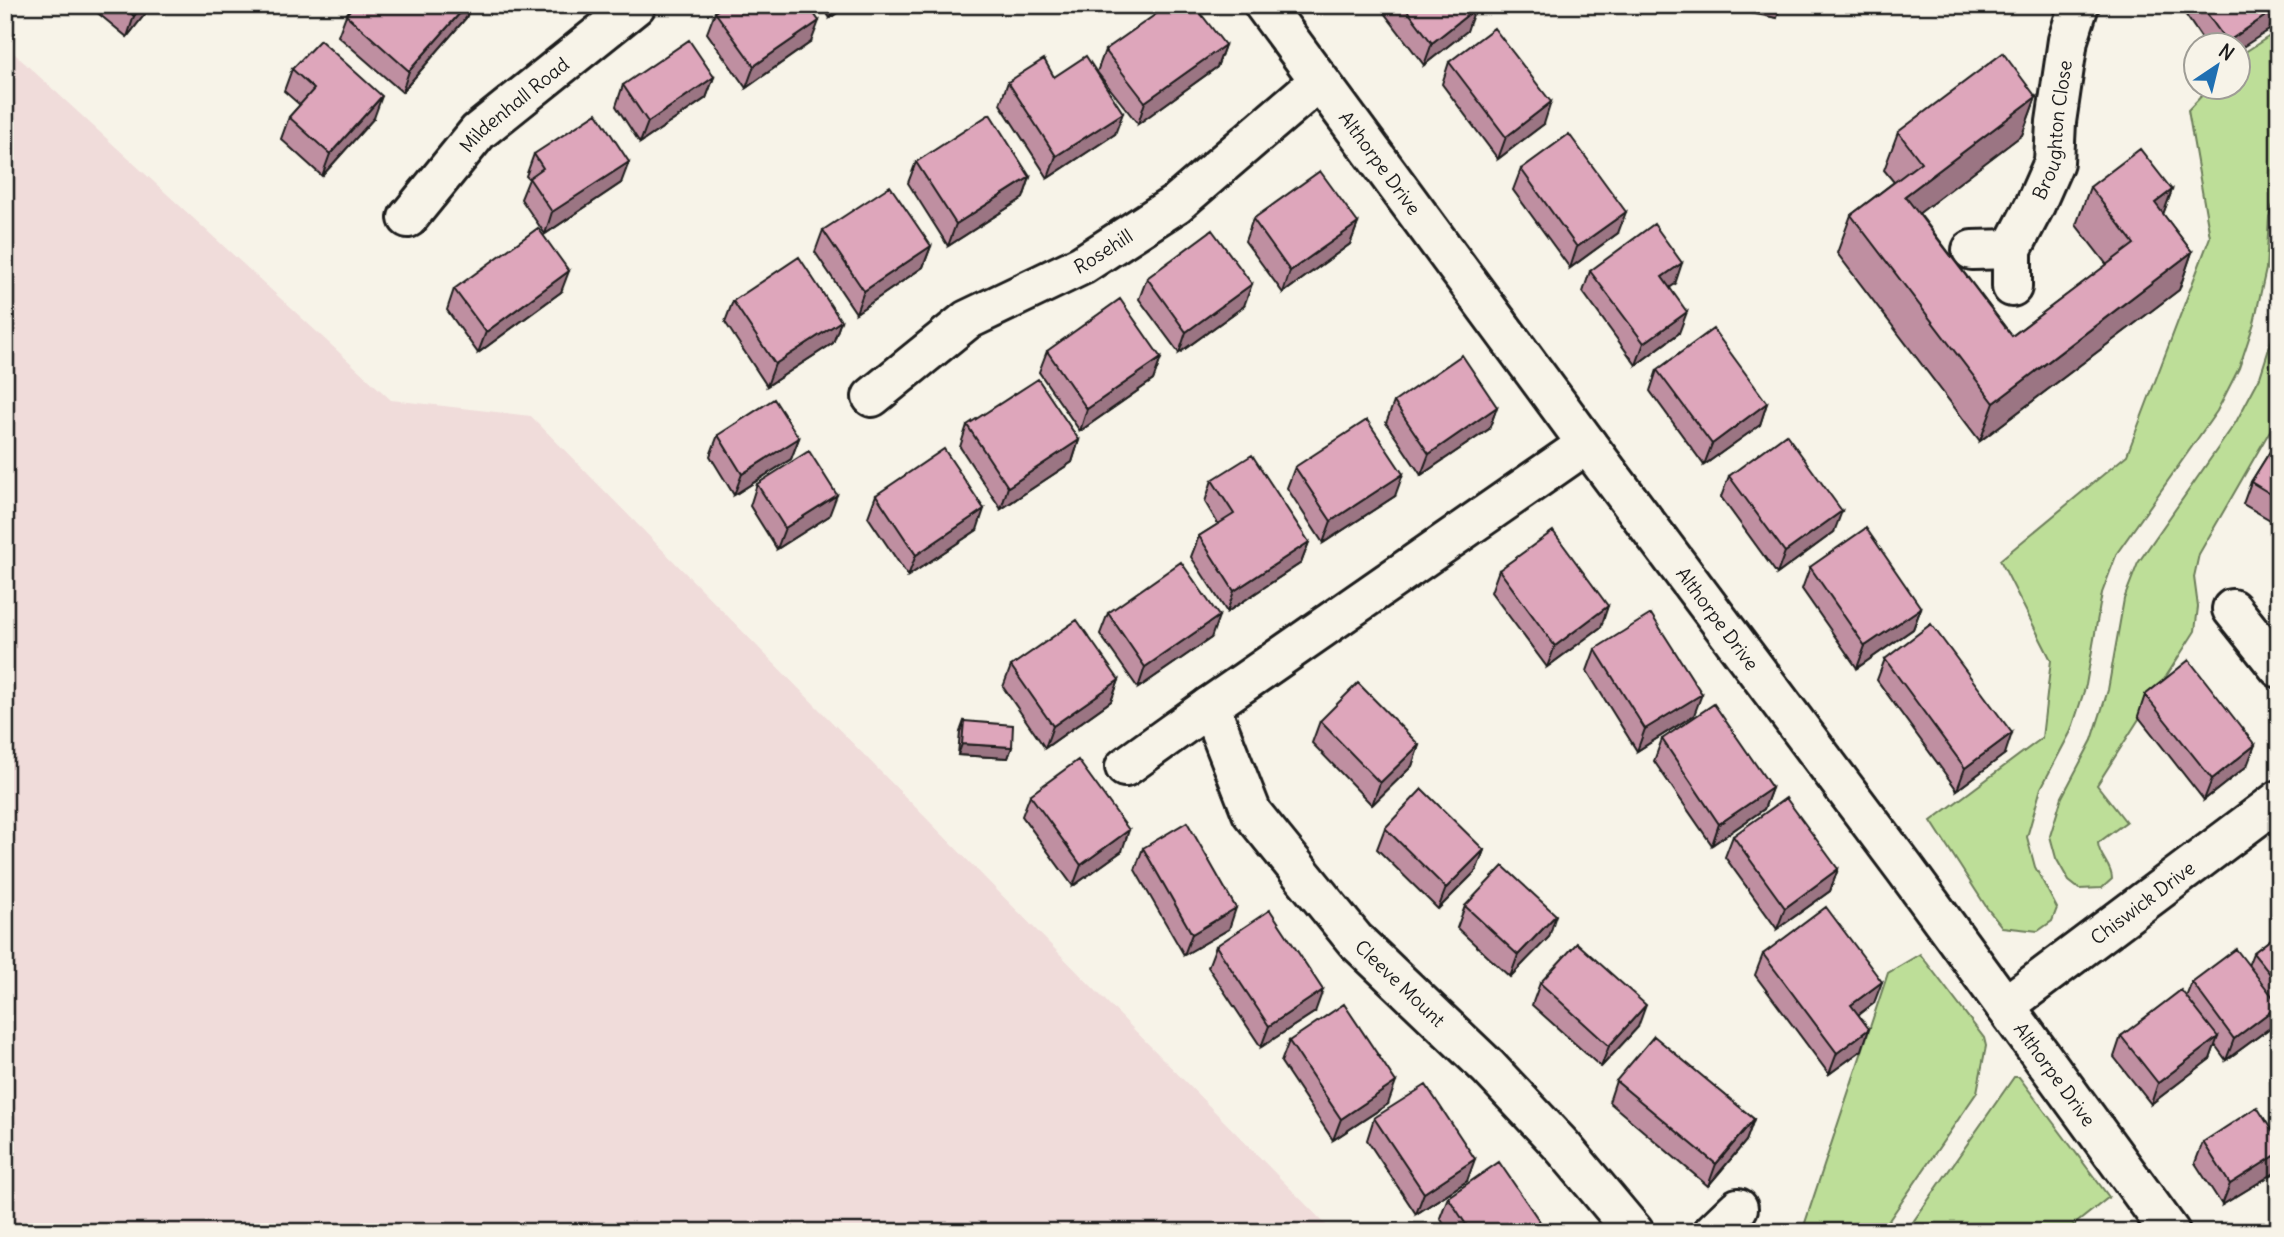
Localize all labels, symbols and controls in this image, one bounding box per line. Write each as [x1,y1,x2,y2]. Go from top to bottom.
north arrow [2182,32,2252,102]
text: N [2214,38,2239,66]
street label: Mildenhall Road [454,52,574,157]
street label: Broughton Close [2027,59,2077,203]
street label: Althorpe Drive [1334,106,1426,219]
street label: Rosehill [1070,223,1137,279]
street label: Althorpe Drive [1671,562,1764,675]
street label: Chiswick Drive [2086,856,2199,950]
street label: Cleeve Mount [1350,935,1450,1032]
street label: Althorpe Drive [2009,1018,2101,1131]

